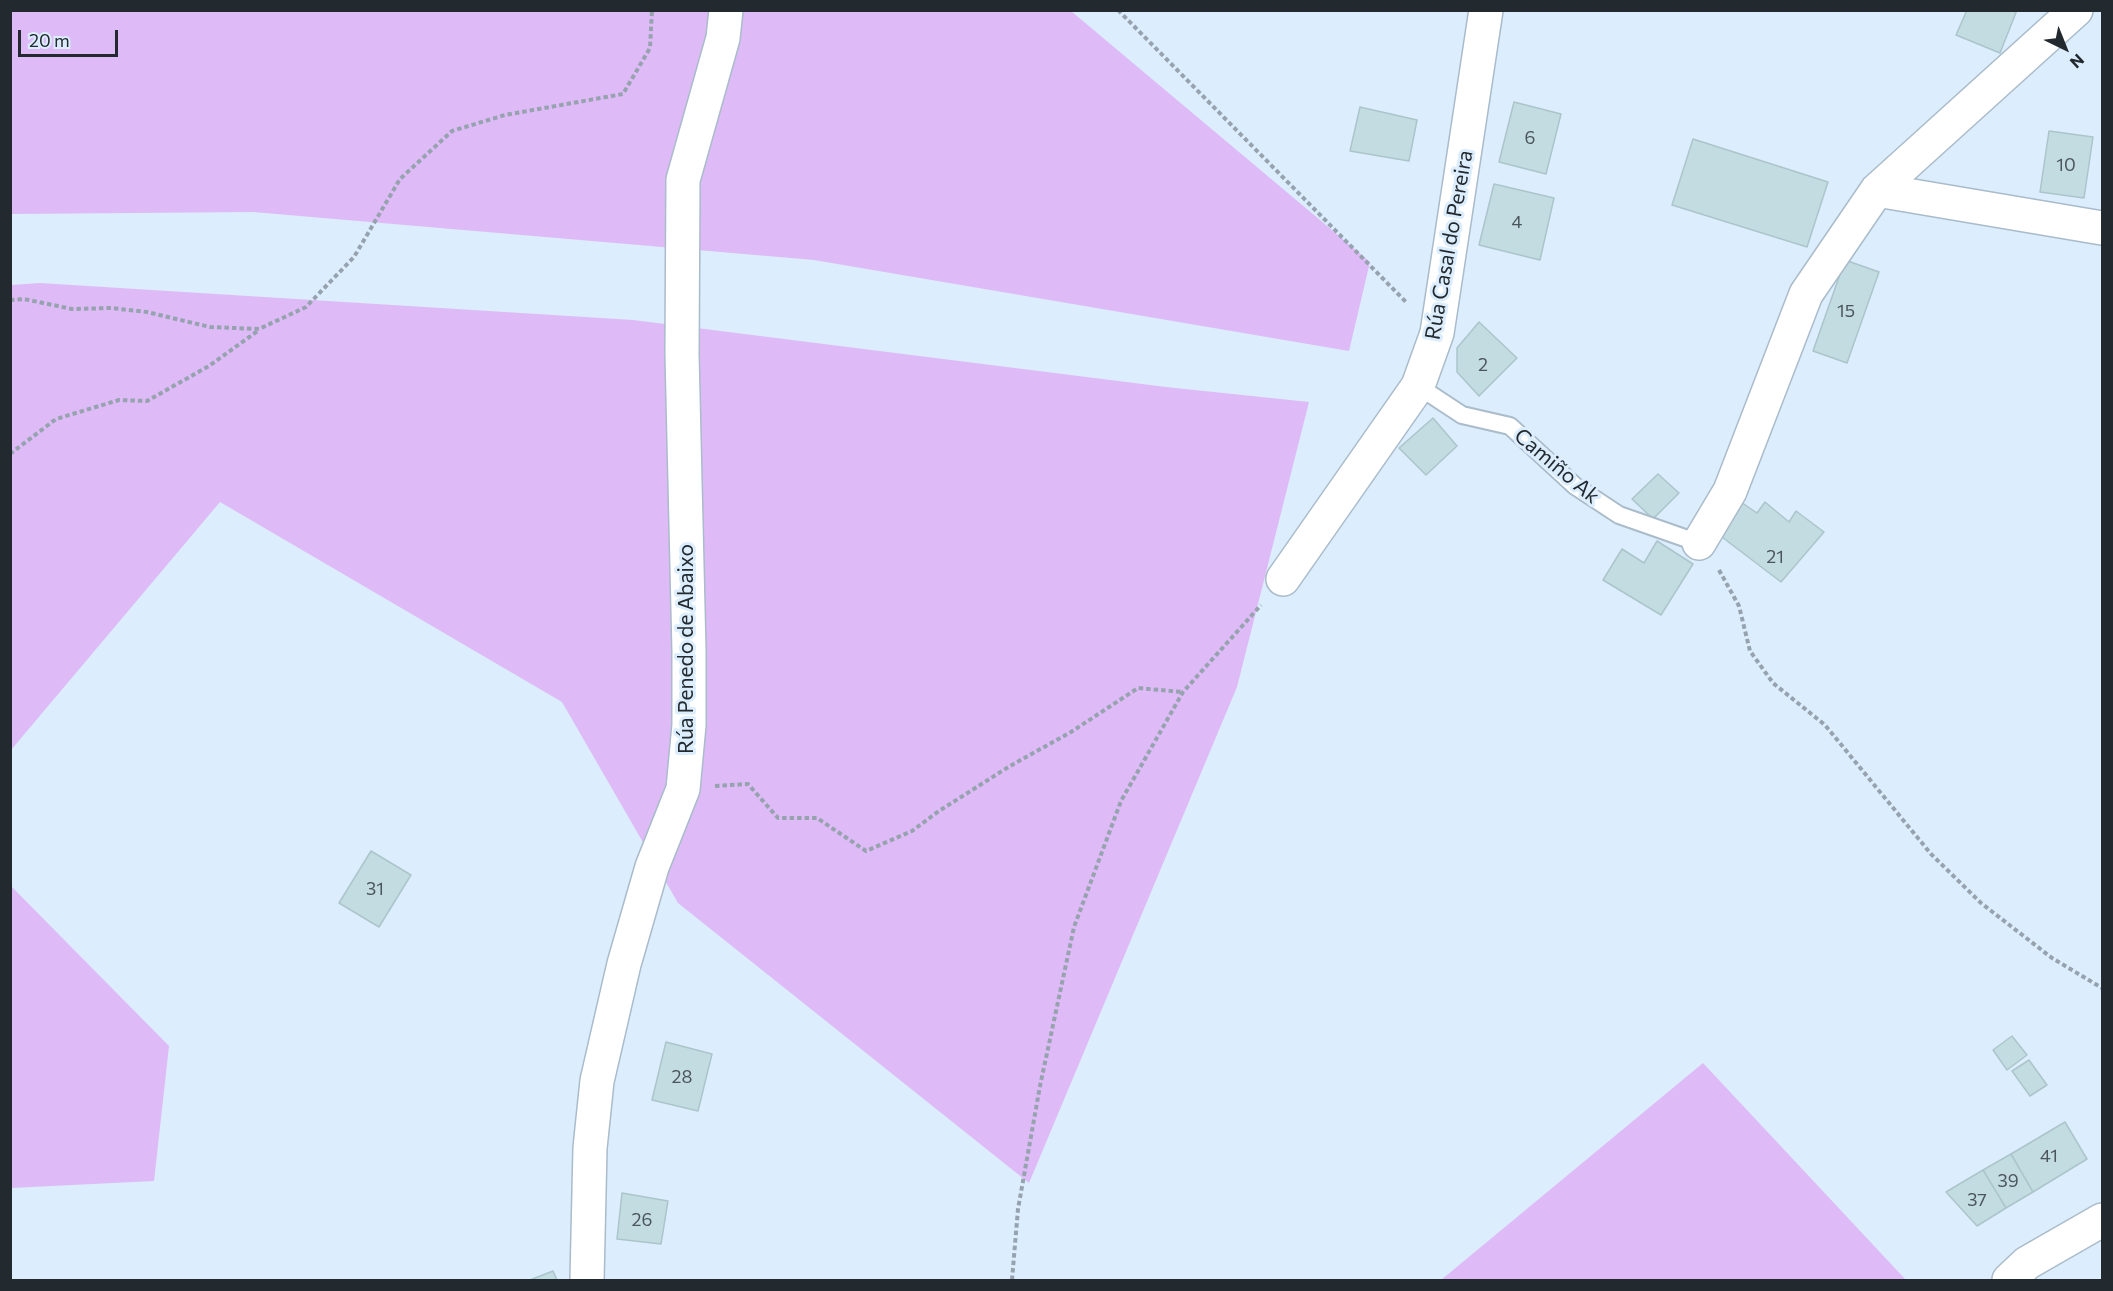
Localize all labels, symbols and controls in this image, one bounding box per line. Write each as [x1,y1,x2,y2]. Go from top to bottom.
scale bar [21,18,122,56]
north arrow [2035,18,2095,78]
text: 20 m [29,29,70,51]
text: N [2067,50,2088,73]
house number: 6 [1525,127,1535,149]
street label: Rúa Casal do Pereira [1420,148,1478,342]
house number: 10 [2056,154,2076,176]
house number: 4 [1512,211,1522,233]
house number: 15 [1837,300,1855,322]
house number: 2 [1478,354,1488,376]
street label: Camiño Ak [1509,423,1605,509]
street label: Rúa Penedo de Abaixo [673,544,699,754]
house number: 21 [1766,546,1784,568]
house number: 31 [366,878,384,900]
house number: 28 [672,1066,692,1088]
house number: 41 [2040,1145,2058,1167]
house number: 39 [1997,1170,2019,1192]
house number: 37 [1967,1189,1987,1211]
house number: 26 [632,1209,652,1231]

